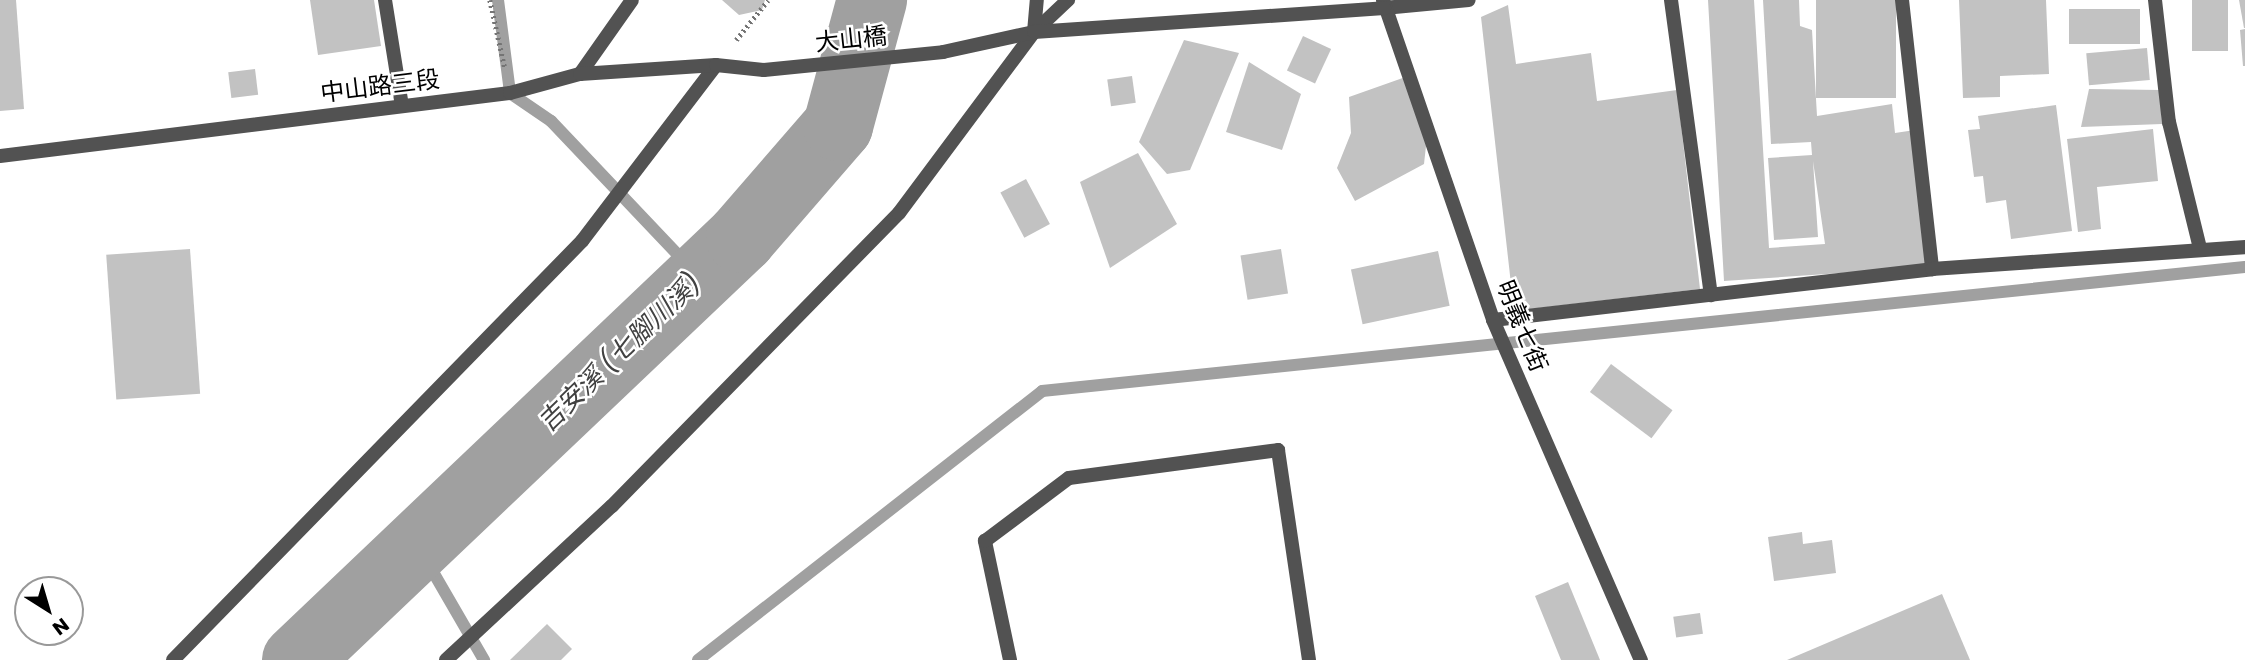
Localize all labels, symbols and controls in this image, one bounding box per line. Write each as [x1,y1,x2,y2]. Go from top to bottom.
street label: 大山橋 [814,21,888,57]
street label: 中山路三段 [319,64,441,108]
water label: 吉安溪 (七腳川溪) [532,268,708,438]
street label: 明義七街 [1491,276,1553,376]
north arrow [14,576,84,646]
text: N [47,611,75,642]

